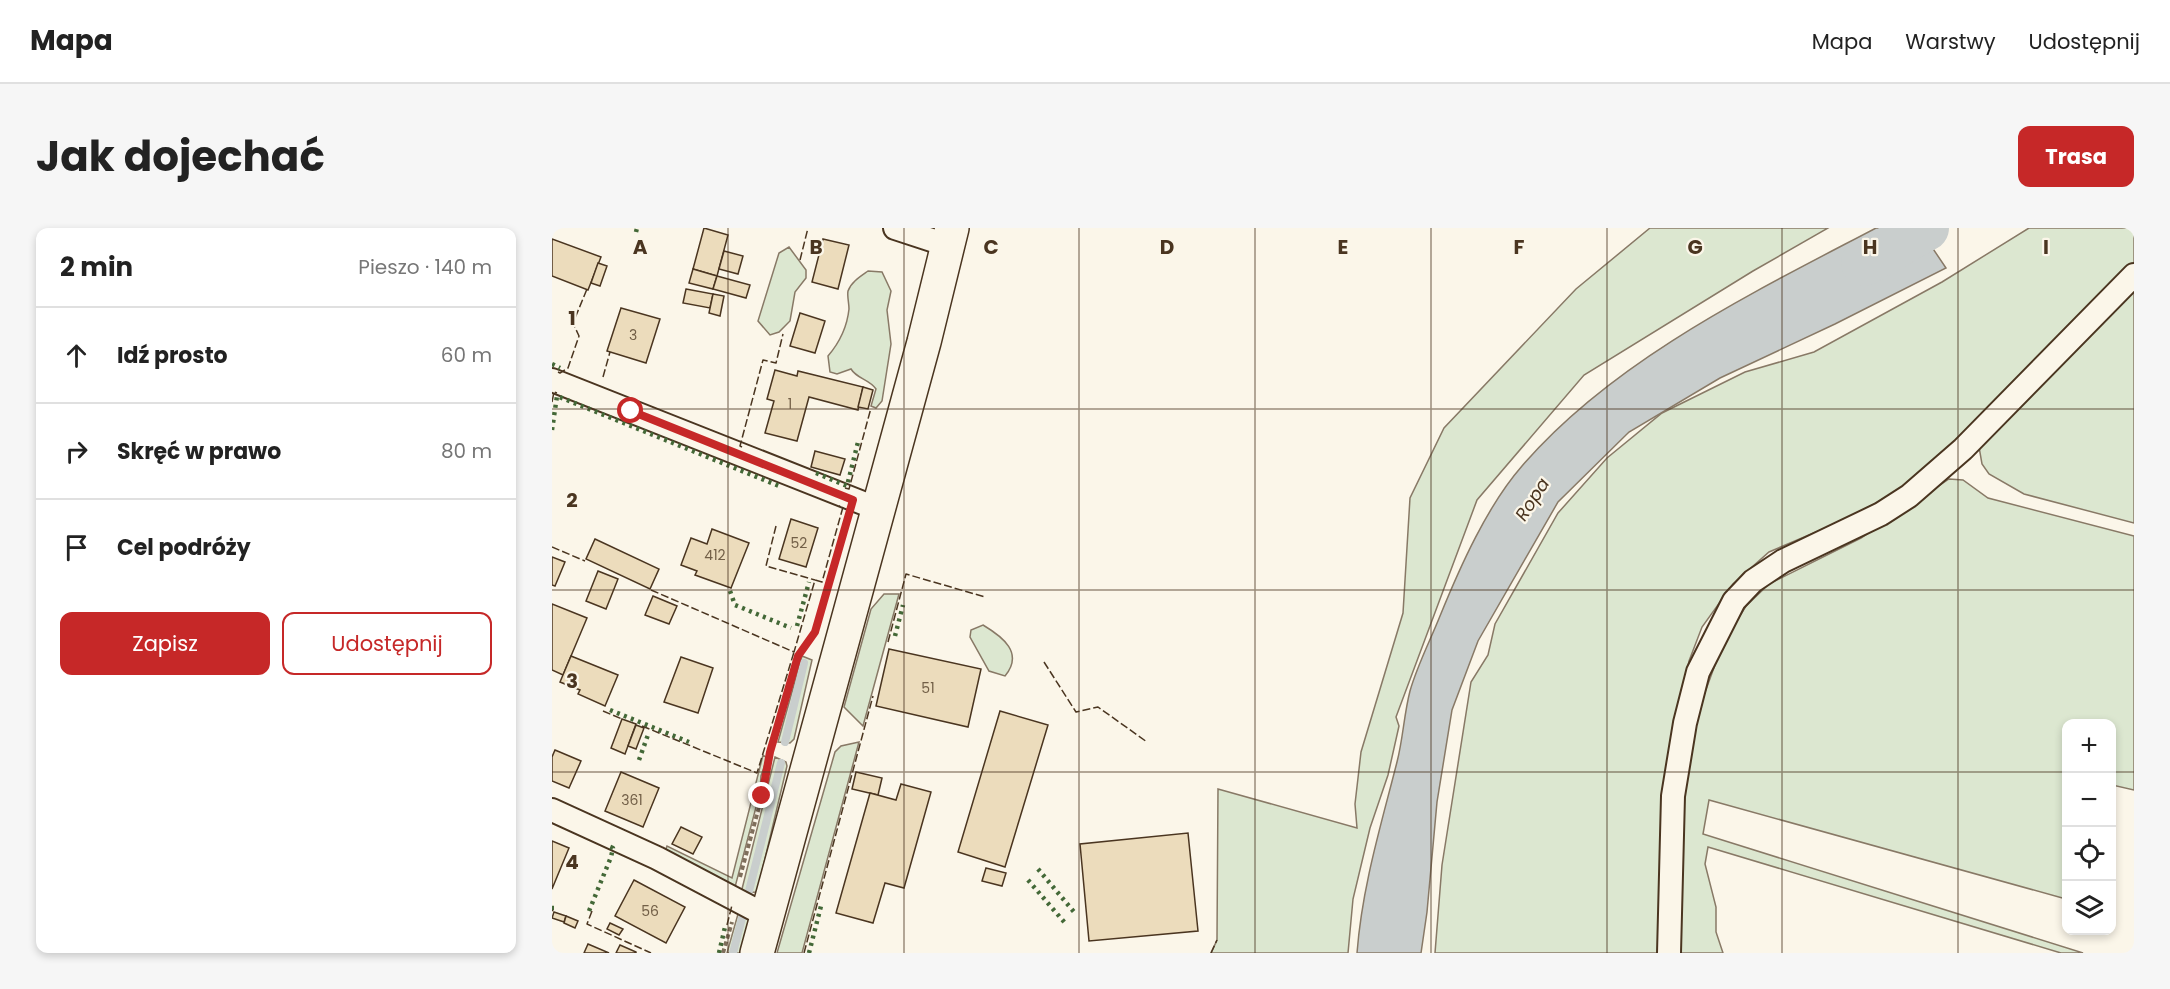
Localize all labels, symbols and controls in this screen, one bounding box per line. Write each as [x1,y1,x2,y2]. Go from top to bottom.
text: Mapa [30,21,113,60]
text: Mapa [1812,27,1872,56]
text: Warstwy [1905,27,1996,56]
text: Udostępnij [2029,27,2140,56]
button: Trasa [2018,126,2134,187]
text: Jak dojechać [36,127,325,186]
text: A [633,233,648,261]
text: B [809,233,823,261]
text: C [983,233,999,261]
text: D [1160,233,1174,261]
text: E [1338,233,1348,261]
text: F [1514,233,1525,261]
text: G [1687,233,1703,261]
text: H [1863,233,1877,261]
text: I [2043,233,2049,261]
text: 2 min [60,249,133,285]
text: Pieszo · 140 m [358,253,492,281]
text: 1 [568,304,576,332]
house number: 3 [629,325,637,345]
icon: ahead [60,339,93,372]
text: Idź prosto [117,340,228,371]
text: 60 m [441,341,492,369]
house number: 1 [788,394,792,414]
route start [617,397,643,423]
icon: right [60,435,93,468]
text: Skręć w prawo [117,436,281,467]
text: 80 m [441,437,492,465]
water label: Ropa [1509,473,1555,525]
text: 2 [566,486,578,514]
icon: arrive [60,531,93,564]
text: Cel podróży [117,532,251,563]
house number: 52 [791,533,807,553]
house number: 412 [704,545,726,565]
button: Zapisz [60,612,270,675]
button: Udostępnij [282,612,492,675]
text: 3 [566,667,578,695]
house number: 51 [921,678,935,698]
map controls [2062,719,2116,935]
button: + [2062,719,2116,773]
button: − [2062,773,2116,827]
route end [748,782,774,808]
house number: 361 [621,790,643,810]
button: locate [2062,827,2116,881]
text: 4 [565,848,579,876]
button: layers [2062,881,2116,935]
house number: 56 [641,901,659,921]

